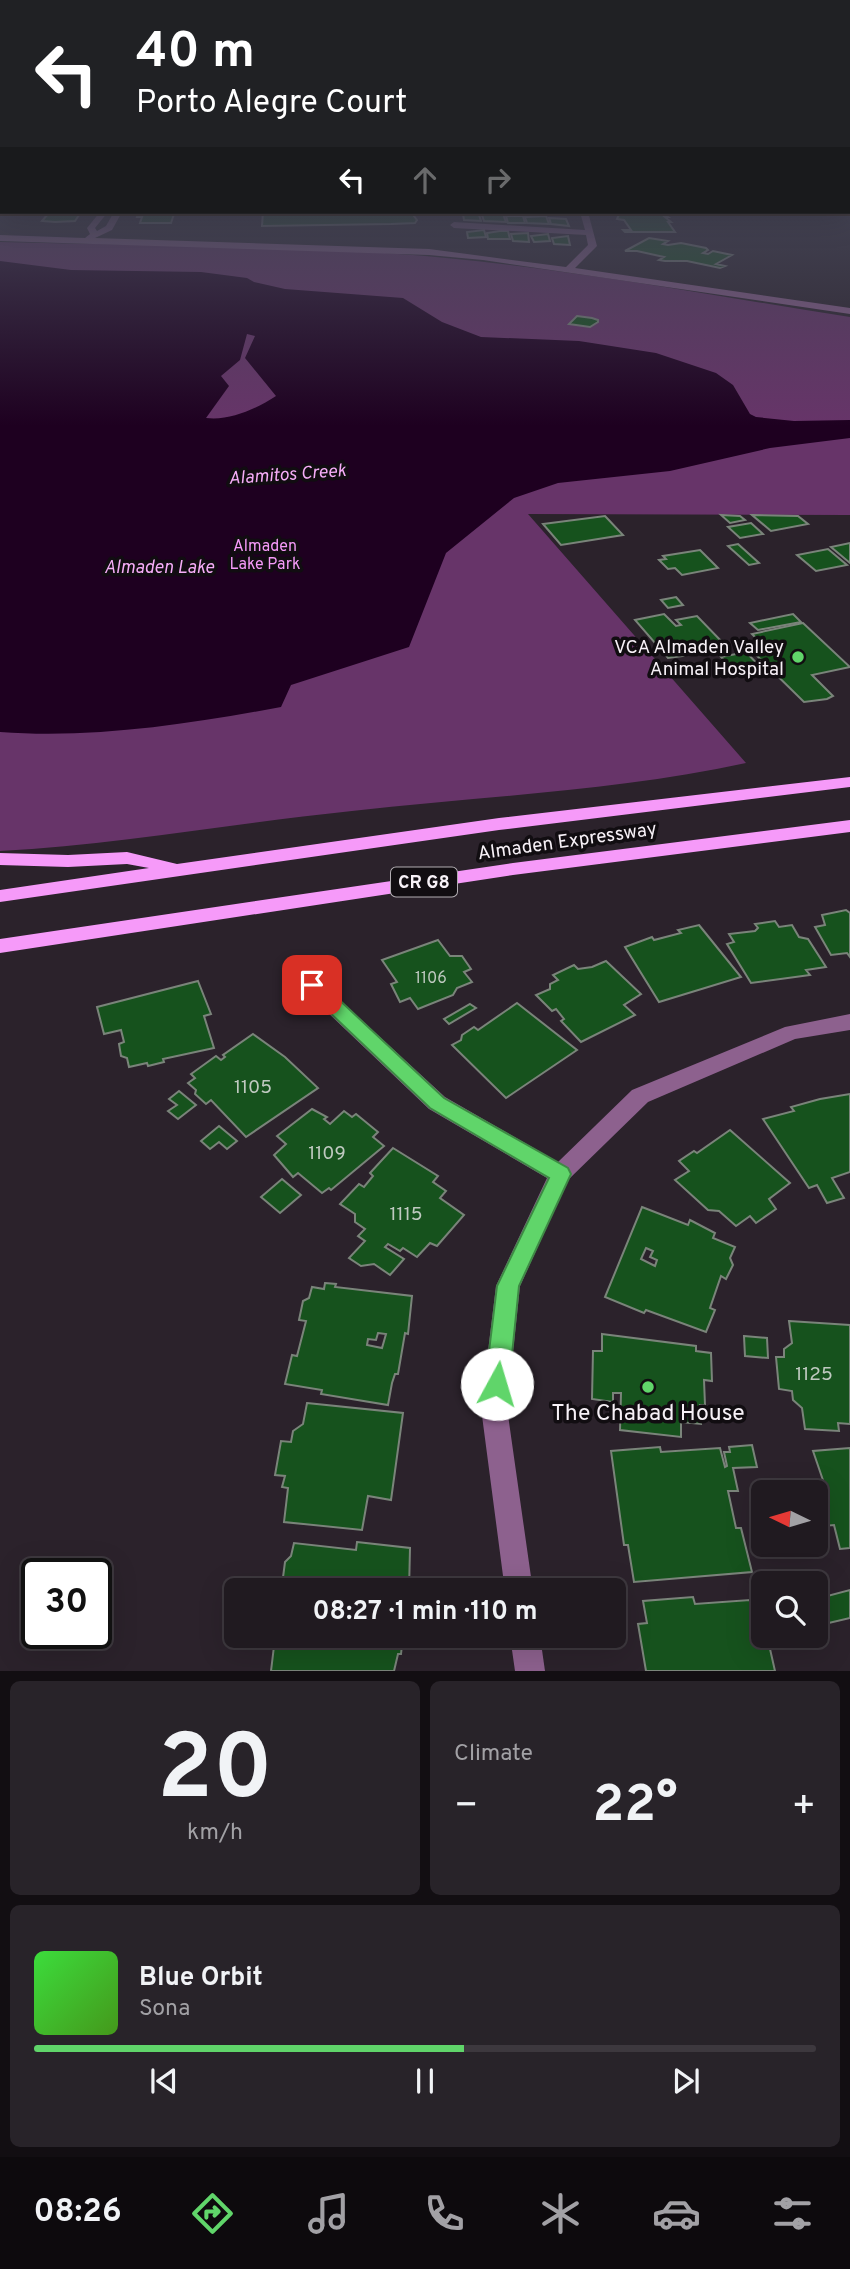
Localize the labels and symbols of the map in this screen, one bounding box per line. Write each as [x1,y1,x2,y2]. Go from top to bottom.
water label: Alamitos Creek [228,460,348,491]
park label: Almaden Lake Park [230,537,300,575]
water label: Almaden Lake [104,557,215,580]
place label: VCA Almaden Valley Animal Hospital [614,636,784,682]
marker: VCA Almaden Valley Animal Hospital [790,649,806,665]
street label: Almaden Expressway [476,818,658,866]
road number: CR G8 [391,868,457,897]
pin [282,955,342,1015]
house number: 1106 [415,969,447,989]
house number: 1105 [234,1076,272,1100]
house number: 1109 [308,1142,346,1166]
house number: 1115 [389,1203,423,1227]
position arrow [460,1347,534,1421]
house number: 1125 [795,1363,833,1387]
marker: The Chabad House [640,1379,656,1395]
place label: The Chabad House [551,1400,745,1429]
north arrow [751,1480,828,1558]
speed limit sign: 30 [21,1558,112,1649]

